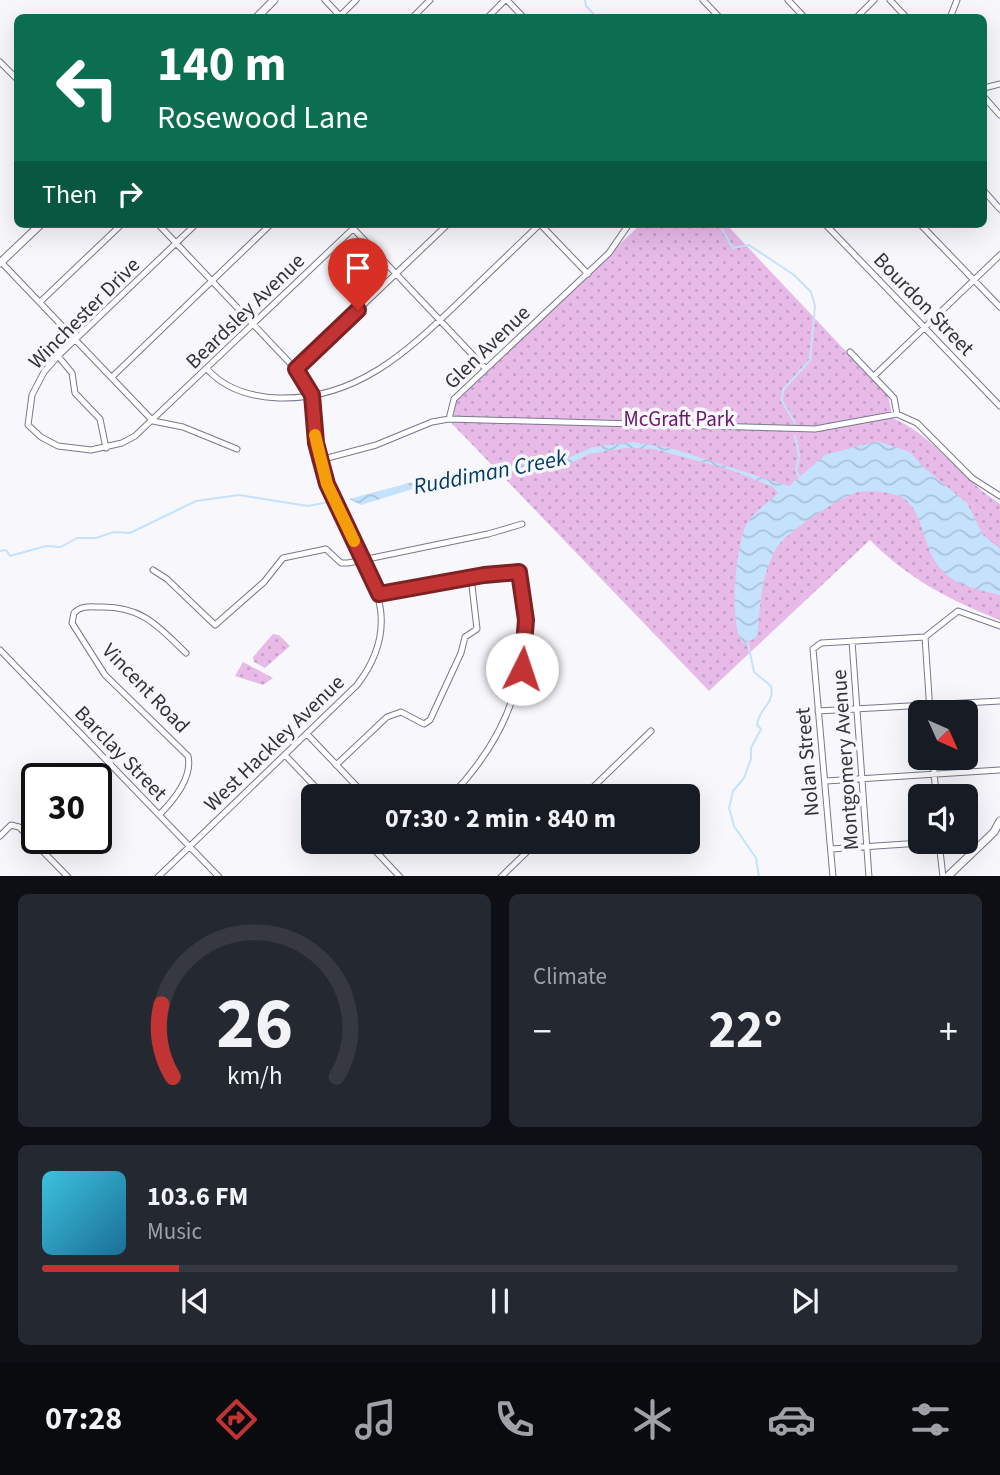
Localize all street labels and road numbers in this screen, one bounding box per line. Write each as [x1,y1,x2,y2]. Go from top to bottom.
street label: Beardsley Avenue [179,246,311,376]
street label: Bourdon Street [867,246,981,362]
street label: Winchester Drive [21,250,147,376]
street label: Glen Avenue [437,298,537,396]
street label: Vincent Road [95,636,197,740]
street label: West Hackley Avenue [197,668,351,818]
street label: Montgomery Avenue [824,669,866,851]
street label: Barclay Street [68,699,174,807]
street label: Nolan Street [787,706,827,818]

